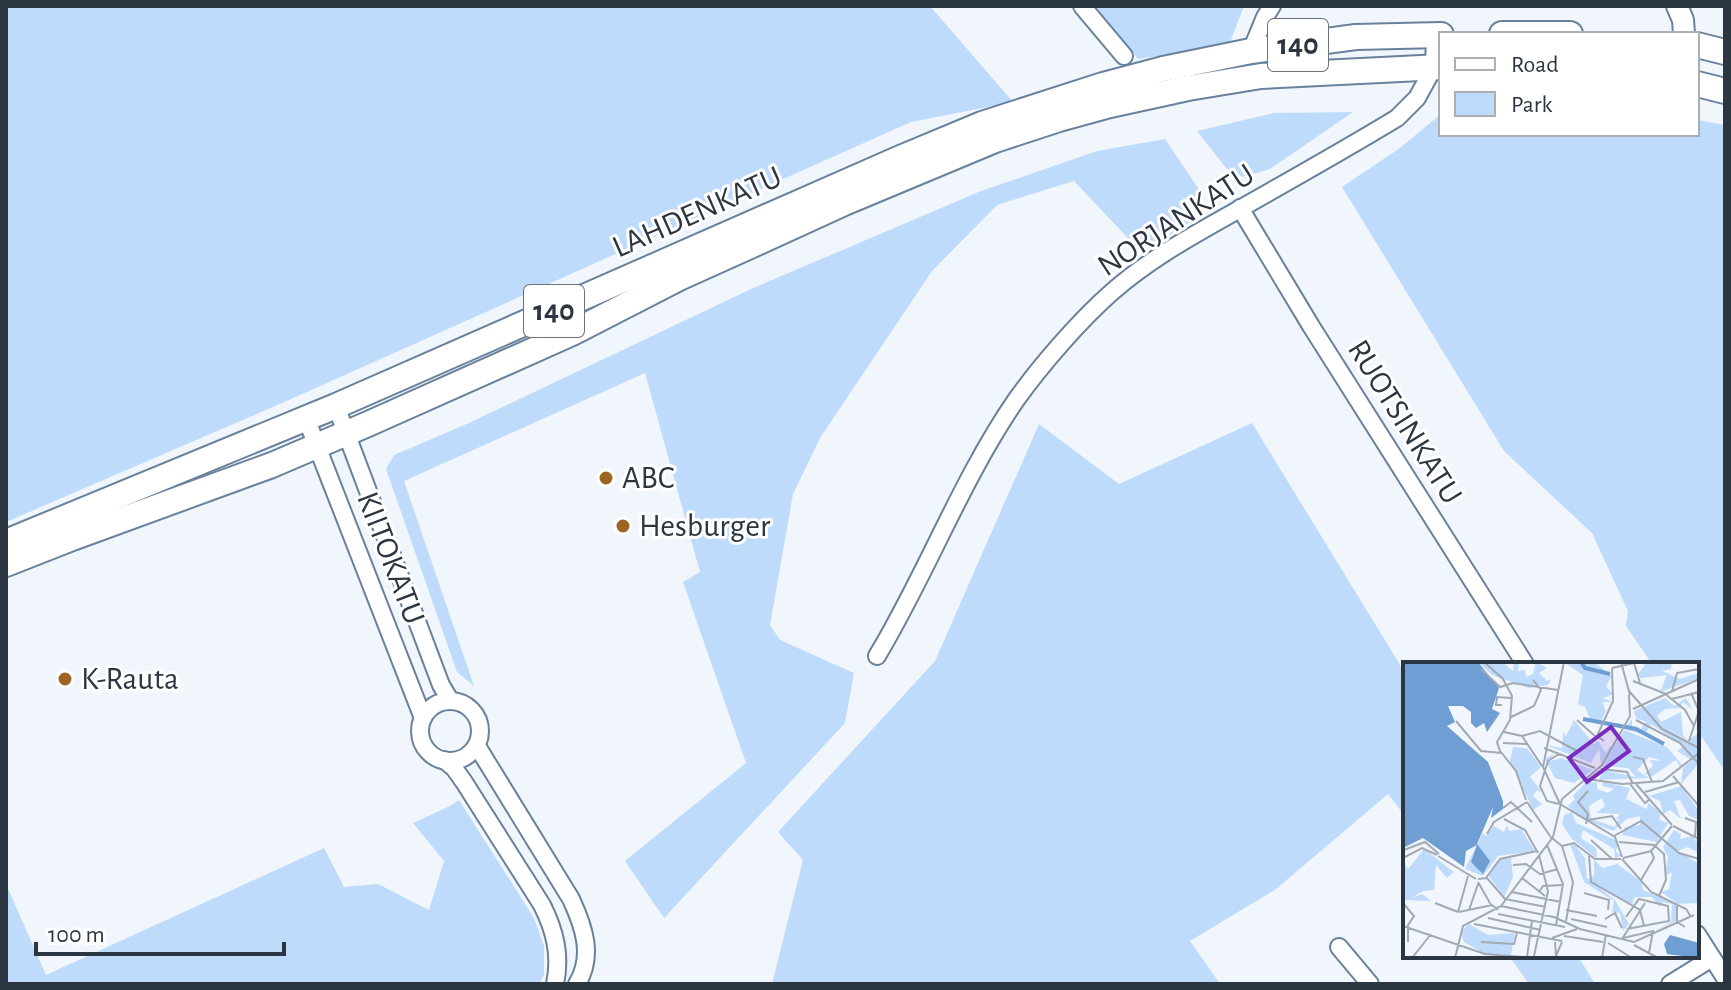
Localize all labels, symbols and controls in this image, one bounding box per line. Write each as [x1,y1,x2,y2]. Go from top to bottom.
road number: 140 [1268,19,1328,71]
legend [1439,32,1699,136]
text: Road [1511,53,1559,77]
text: Park [1511,93,1552,117]
street label: NORJANKATU [1092,158,1260,282]
street label: LAHDENKATU [608,160,786,264]
road number: 140 [524,285,584,337]
street label: RUOTSINKATU [1342,334,1468,510]
place label: ABC [622,462,674,494]
marker: ABC [597,469,615,487]
street label: KIITOKATU [351,487,431,629]
place label: Hesburger [639,510,771,542]
marker: Hesburger [614,517,632,535]
inset map [1403,662,1699,958]
place label: K-Rauta [81,663,179,695]
marker: K-Rauta [56,670,74,688]
scale bar [36,906,284,956]
text: 100 m [48,923,105,947]

